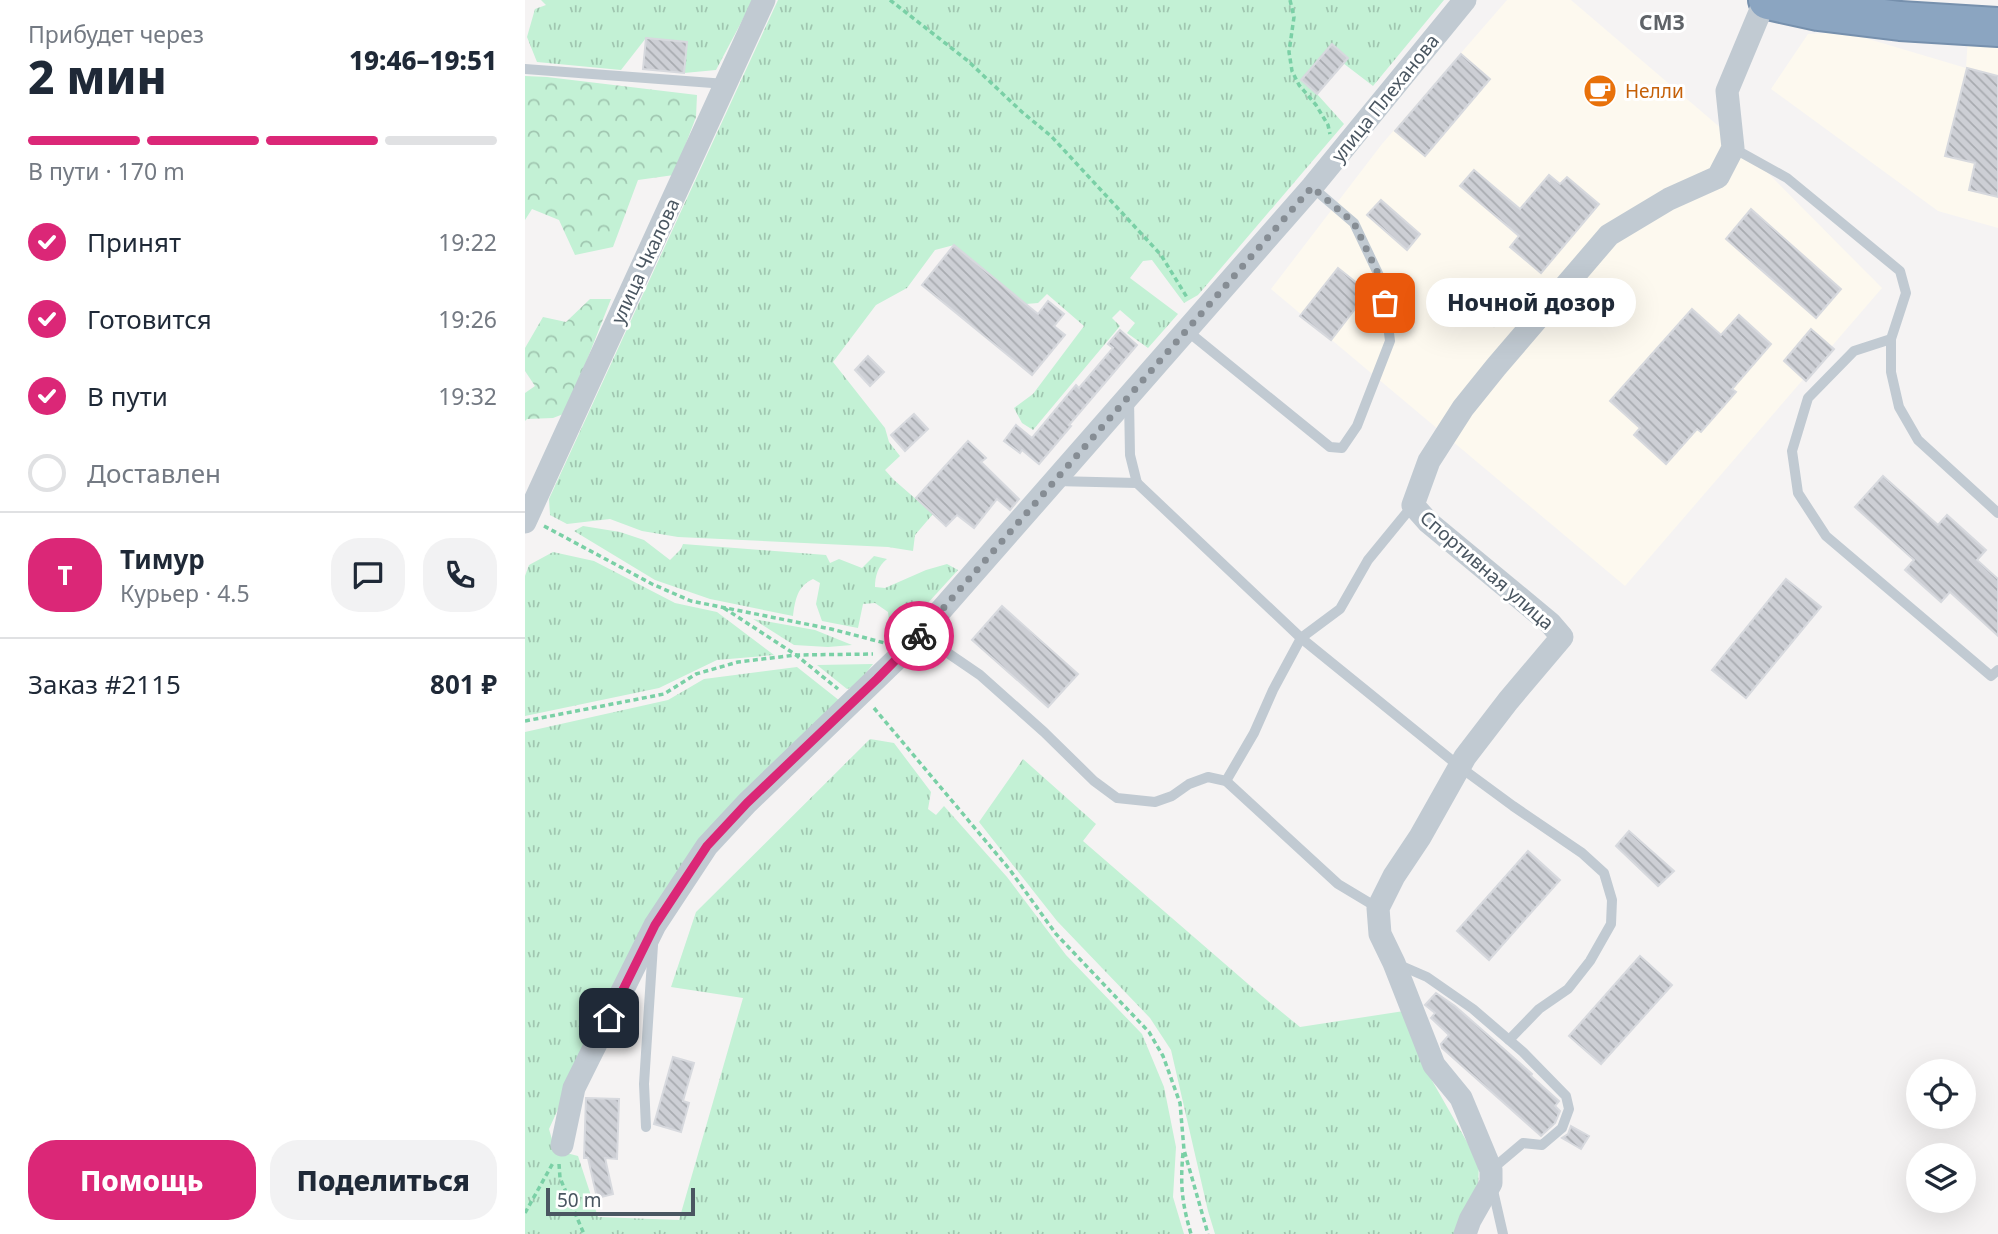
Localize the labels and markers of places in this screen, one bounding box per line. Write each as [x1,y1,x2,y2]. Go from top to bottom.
cafe icon: Нелли [1581,72,1619,110]
place label: Нелли [1625,78,1684,104]
pin [1355,273,1415,333]
callout: Ночной дозор [1427,278,1637,328]
pin [579,988,639,1048]

